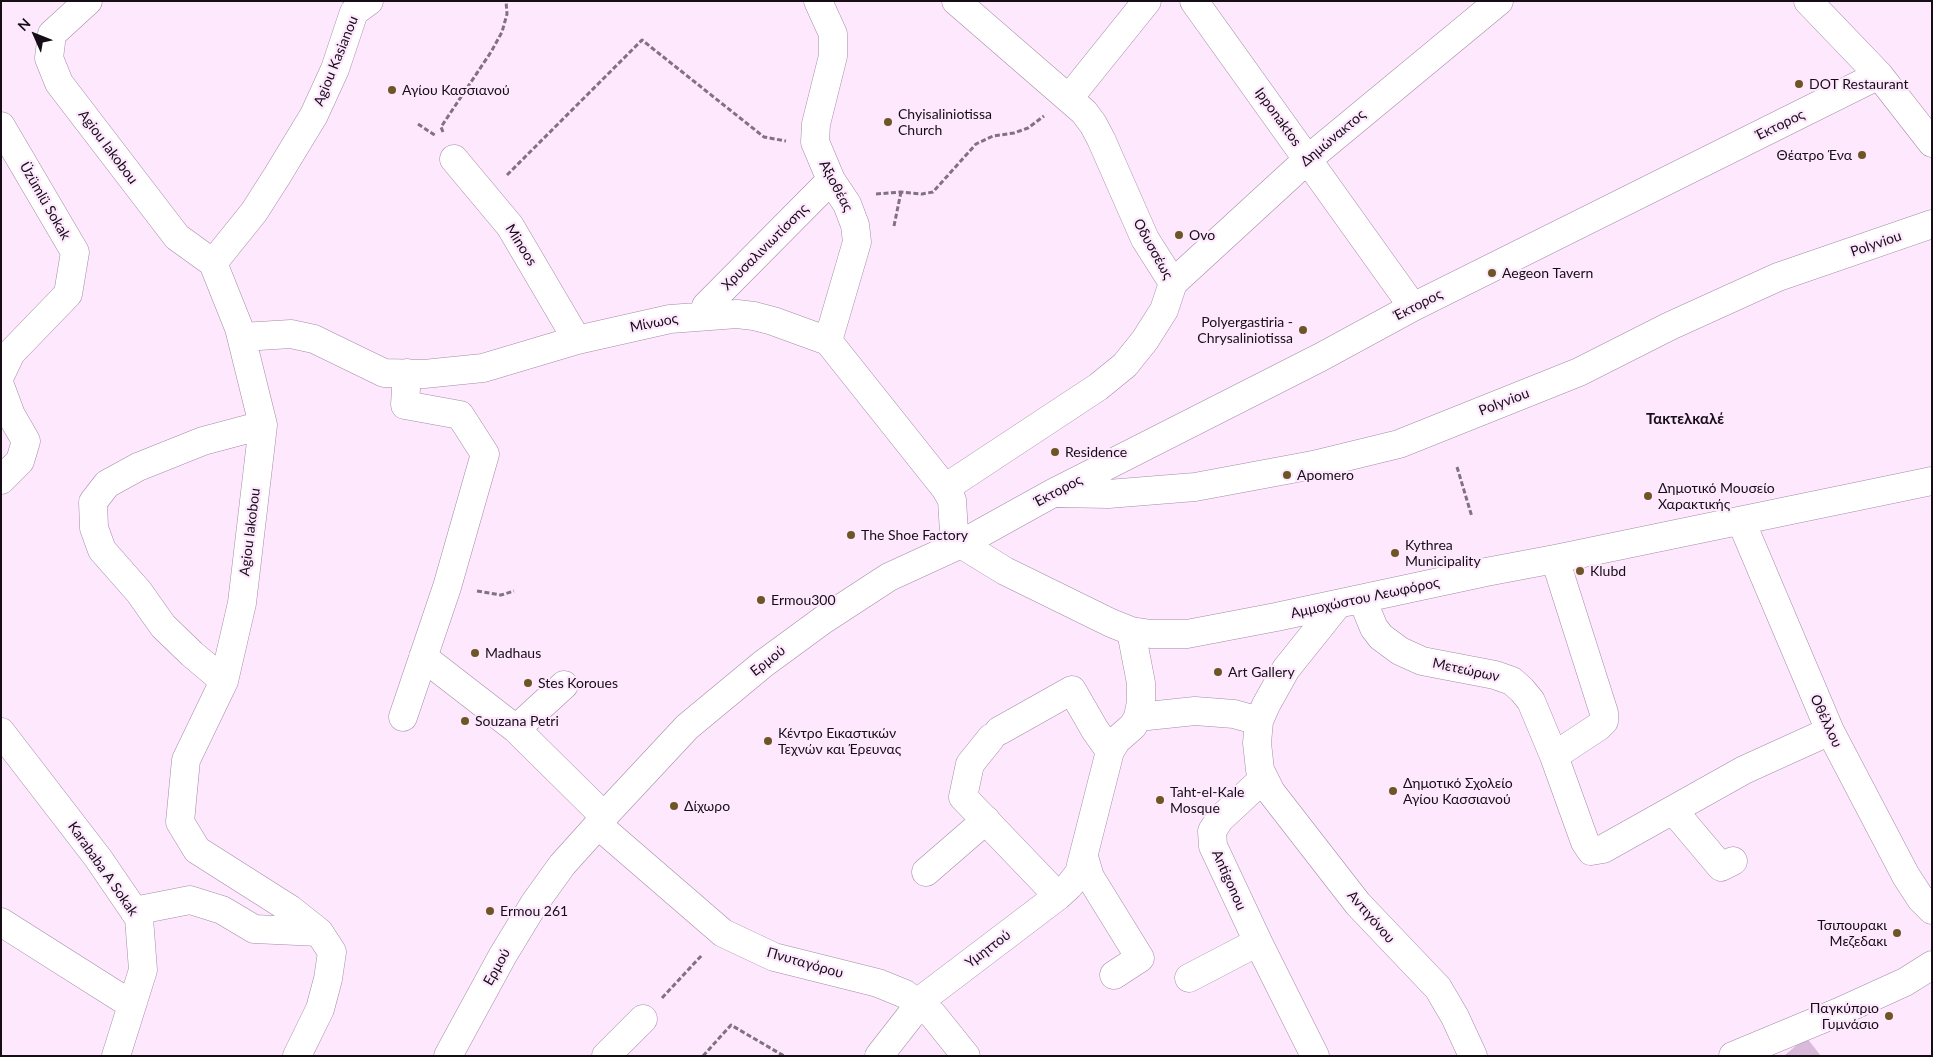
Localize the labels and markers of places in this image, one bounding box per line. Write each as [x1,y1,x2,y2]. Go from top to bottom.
place label: DOT Restaurant [1809,76,1908,92]
marker: DOT Restaurant [1793,78,1805,90]
place label: Αγίου Κασσιανού [402,82,510,98]
marker: Αγίου Κασσιανού [386,84,398,96]
place label: Chyisaliniotissa Church [898,106,992,138]
marker: Chyisaliniotissa Church [882,116,894,128]
place label: Θέατρο Ένα [1777,147,1852,163]
marker: Θέατρο Ένα [1856,149,1868,161]
place label: Ovo [1189,227,1215,243]
marker: Ovo [1173,229,1185,241]
place label: Aegeon Tavern [1502,265,1593,281]
marker: Aegeon Tavern [1486,267,1498,279]
place label: Polyergastiria - Chrysaliniotissa [1197,314,1293,347]
marker: Polyergastiria - Chrysaliniotissa [1297,324,1309,336]
place label: Residence [1065,444,1127,460]
marker: Residence [1049,446,1061,458]
place label: Apomero [1297,467,1354,483]
marker: Apomero [1281,469,1293,481]
place label: Δημοτικό Μουσείο Χαρακτικής [1658,480,1775,512]
marker: Δημοτικό Μουσείο Χαρακτικής [1642,490,1654,502]
place label: The Shoe Factory [861,527,968,543]
marker: The Shoe Factory [845,529,857,541]
place label: Kythrea Municipality [1405,537,1481,570]
marker: Kythrea Municipality [1389,547,1401,559]
place label: Klubd [1590,563,1626,579]
marker: Klubd [1574,565,1586,577]
place label: Ermou300 [771,592,836,608]
marker: Ermou300 [755,594,767,606]
place label: Madhaus [485,645,541,661]
marker: Madhaus [469,647,481,659]
place label: Art Gallery [1228,664,1295,680]
marker: Art Gallery [1212,666,1224,678]
place label: Stes Koroues [538,675,618,691]
marker: Stes Koroues [522,677,534,689]
place label: Souzana Petri [475,713,559,729]
marker: Souzana Petri [459,715,471,727]
place label: Κέντρο Εικαστικών Τεχνών και Έρευνας [778,725,901,758]
marker: Κέντρο Εικαστικών Τεχνών και Έρευνας [762,735,774,747]
place label: Δημοτικό Σχολείο Αγίου Κασσιανού [1403,775,1513,808]
place label: Taht-el-Kale Mosque [1170,784,1244,816]
marker: Δημοτικό Σχολείο Αγίου Κασσιανού [1387,785,1399,797]
marker: Taht-el-Kale Mosque [1154,794,1166,806]
place label: Δίχωρο [684,798,730,814]
marker: Δίχωρο [668,800,680,812]
place label: Ermou 261 [500,903,568,919]
marker: Ermou 261 [484,905,496,917]
place label: Τσιπουρακι Μεζεδακι [1817,917,1887,950]
marker: Τσιπουρακι Μεζεδακι [1891,927,1903,939]
place label: Παγκύπριο Γυμνάσιο [1810,1000,1879,1032]
marker: Παγκύπριο Γυμνάσιο [1883,1010,1895,1022]

